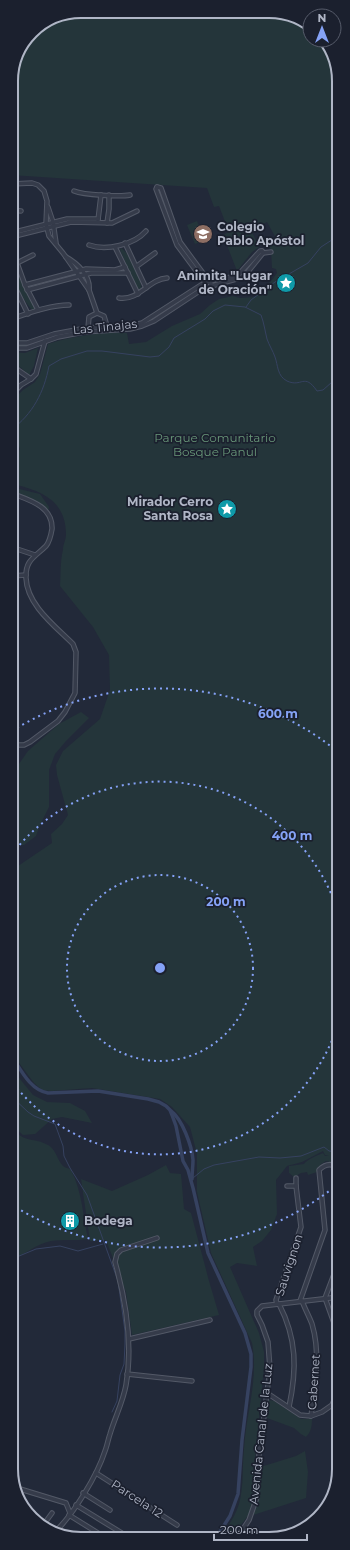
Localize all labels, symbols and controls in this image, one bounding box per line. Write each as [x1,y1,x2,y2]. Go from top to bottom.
north arrow [302,8,342,48]
text: N [318,11,326,25]
place label: Colegio Pablo Apóstol [217,219,304,248]
school or university icon: Colegio Pablo Apóstol [192,223,214,245]
place label: Animita "Lugar de Oración" [176,268,272,297]
place icon: Animita "Lugar de Oración" [275,272,297,294]
street label: Las Tinajas [72,316,138,337]
park label: Parque Comunitario Bosque Panul [154,430,276,459]
place label: Mirador Cerro Santa Rosa [127,494,213,523]
place icon: Mirador Cerro Santa Rosa [216,498,238,520]
text: 600 m [258,706,298,721]
text: 400 m [272,828,312,843]
text: 200 m [206,894,246,909]
centre of rings [153,961,167,975]
building icon: Bodega [59,1210,81,1232]
place label: Bodega [84,1213,133,1228]
street label: Sauvignon [271,1232,306,1298]
street label: Cabernet [304,1353,323,1410]
street label: Avenida Canal de la Luz [246,1363,275,1505]
street label: Parcela 12 [109,1476,166,1521]
scale bar [214,1516,307,1542]
text: 200 m [220,1522,259,1537]

